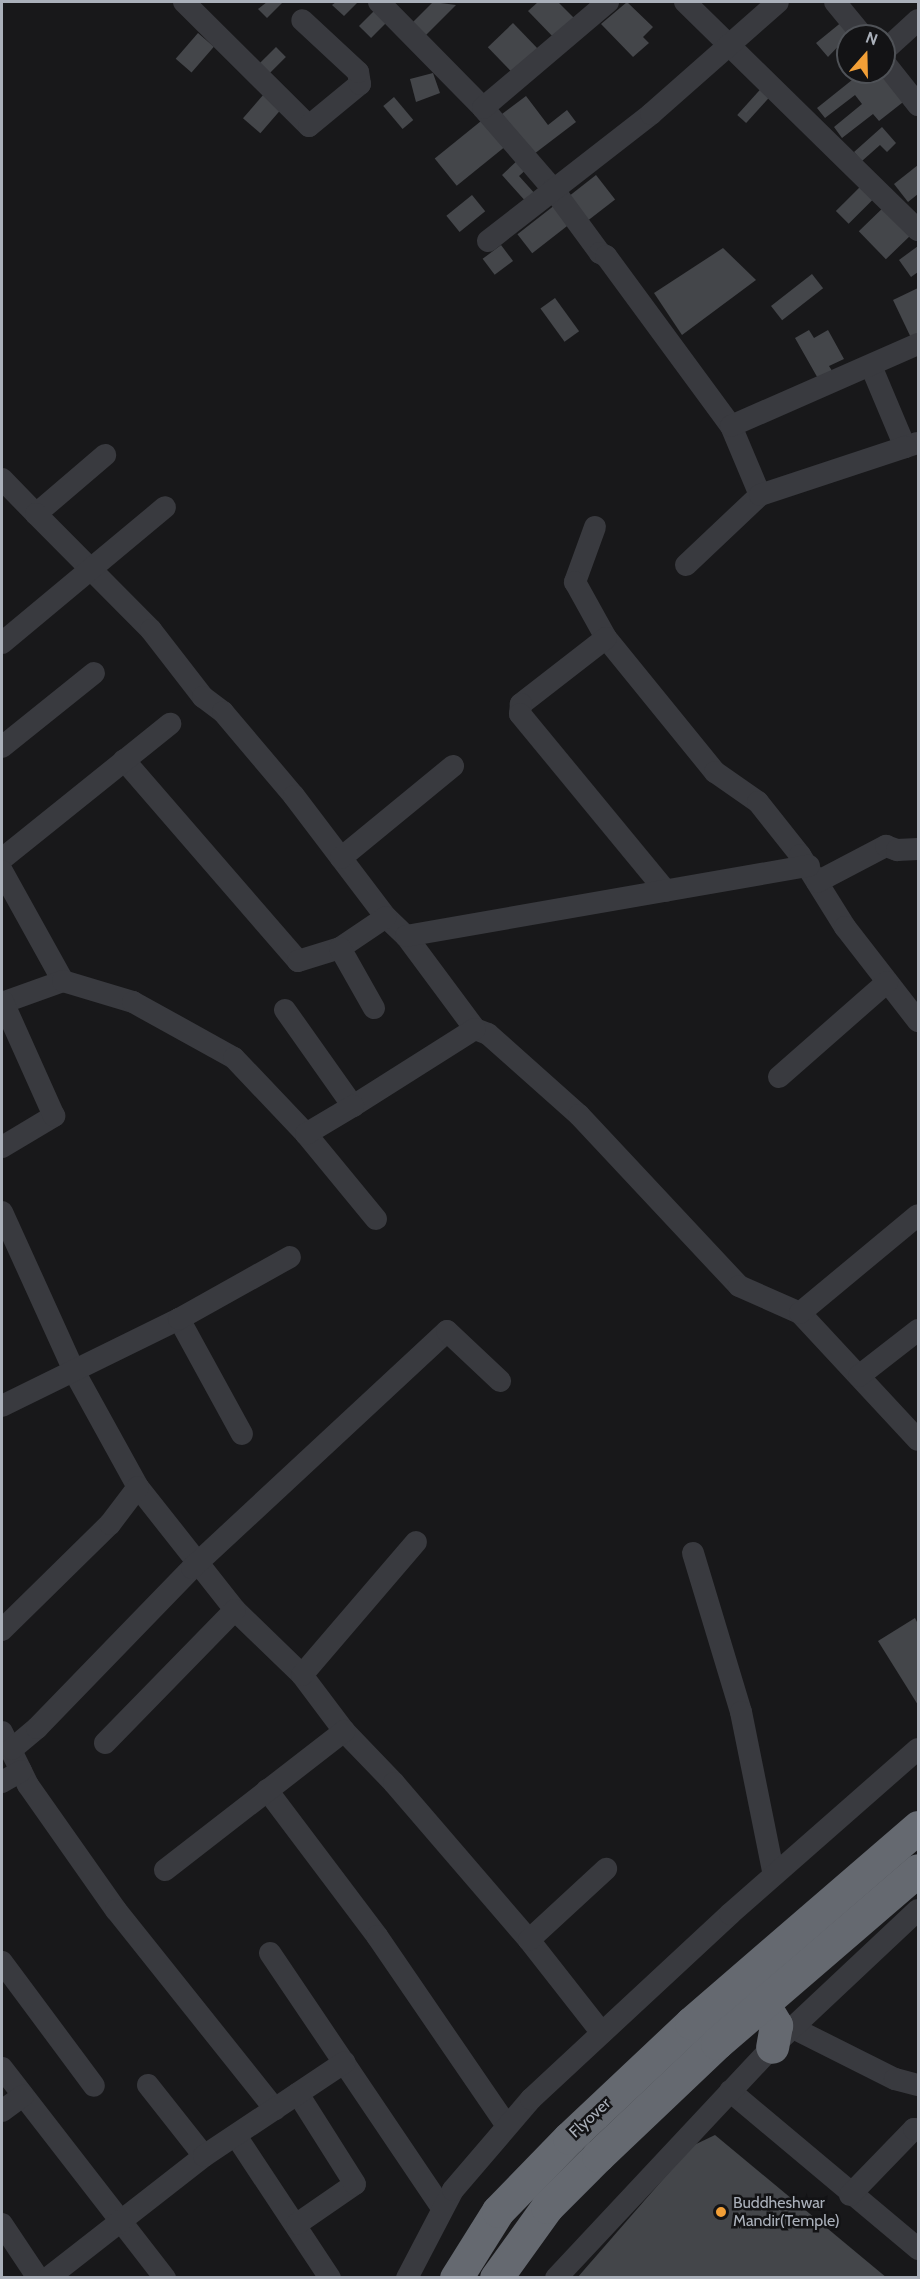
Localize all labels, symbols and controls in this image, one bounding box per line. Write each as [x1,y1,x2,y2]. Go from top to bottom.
north arrow [836,24,896,84]
text: N [863,28,880,49]
street label: Flyover [565,2094,615,2142]
place label: Buddheshwar Mandir(Temple) [733,2193,840,2231]
marker: Buddheshwar Mandir(Temple) [714,2205,728,2219]

